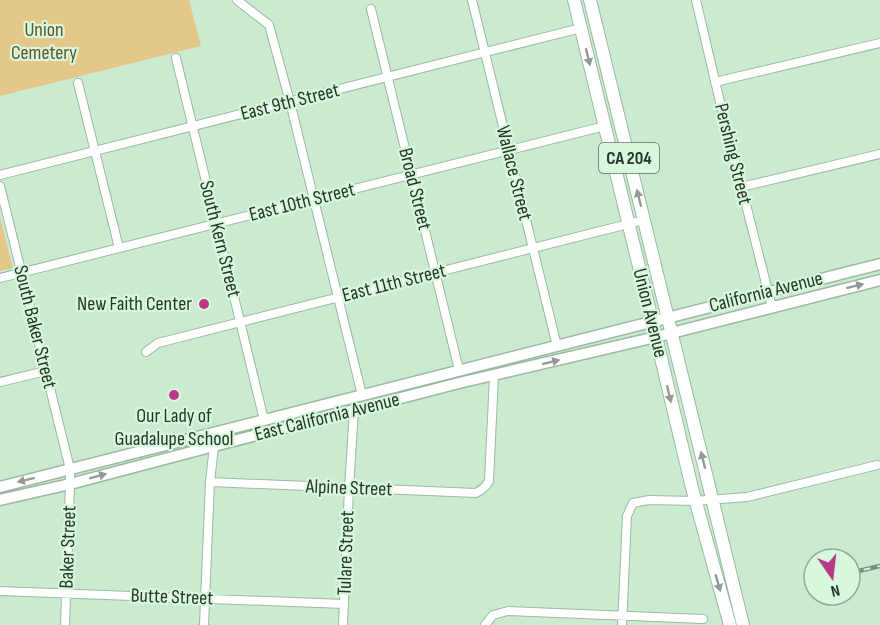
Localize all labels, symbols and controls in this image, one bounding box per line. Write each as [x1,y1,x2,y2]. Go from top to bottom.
park label: Union Cemetery [11,18,77,65]
one-way arrow [583,48,593,66]
street label: East 9th Street [238,78,342,126]
street label: Pershing Street [709,101,757,207]
street label: Wallace Street [491,123,537,223]
road number: CA 204 [599,143,659,173]
street label: Broad Street [393,145,437,233]
street label: East 10th Street [247,177,357,227]
street label: South Kern Street [194,178,246,300]
one-way arrow [633,189,643,207]
street label: East 11th Street [340,259,448,307]
street label: South Baker Street [8,263,62,391]
street label: Union Avenue [627,266,673,360]
street label: California Avenue [707,266,825,318]
one-way arrow [846,280,864,290]
place label: New Faith Center [77,292,192,316]
marker: New Faith Center [197,297,211,311]
one-way arrow [542,356,561,366]
one-way arrow [665,385,675,403]
street label: East California Avenue [252,387,402,447]
marker: Our Lady of Guadalupe School [167,388,181,402]
place label: Our Lady of Guadalupe School [114,404,234,451]
one-way arrow [697,451,707,469]
one-way arrow [88,471,107,481]
street label: Alpine Street [304,474,393,502]
one-way arrow [17,476,35,486]
street label: Baker Street [55,505,81,589]
street label: Tulare Street [333,510,359,596]
north arrow [802,547,862,607]
one-way arrow [714,574,723,592]
text: N [829,580,842,600]
street label: Butte Street [130,584,214,610]

